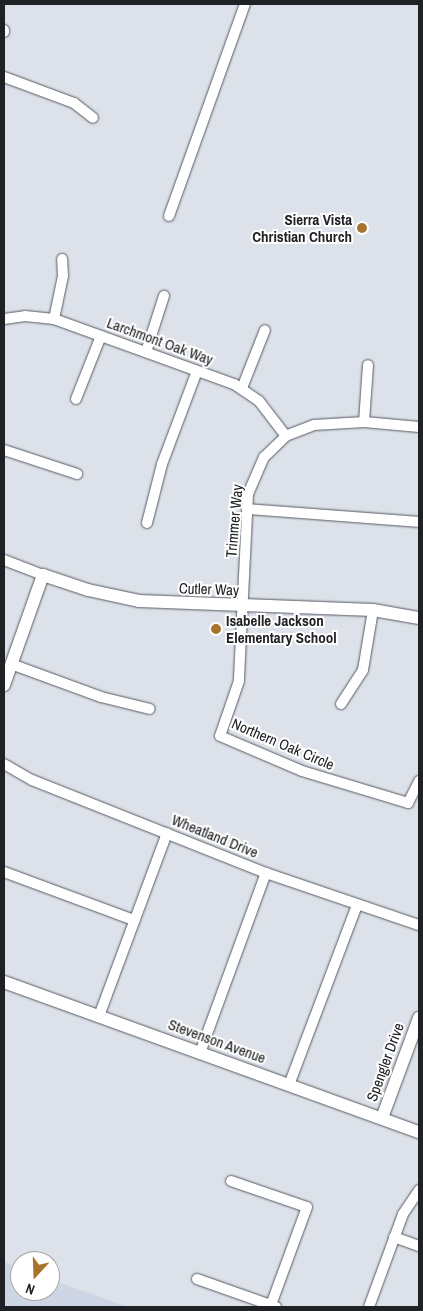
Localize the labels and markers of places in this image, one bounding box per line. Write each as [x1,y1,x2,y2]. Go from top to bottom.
place label: Sierra Vista Christian Church [252,210,352,245]
marker: Sierra Vista Christian Church [356,222,368,234]
place label: Isabelle Jackson Elementary School [226,611,337,646]
marker: Isabelle Jackson Elementary School [210,623,222,635]

